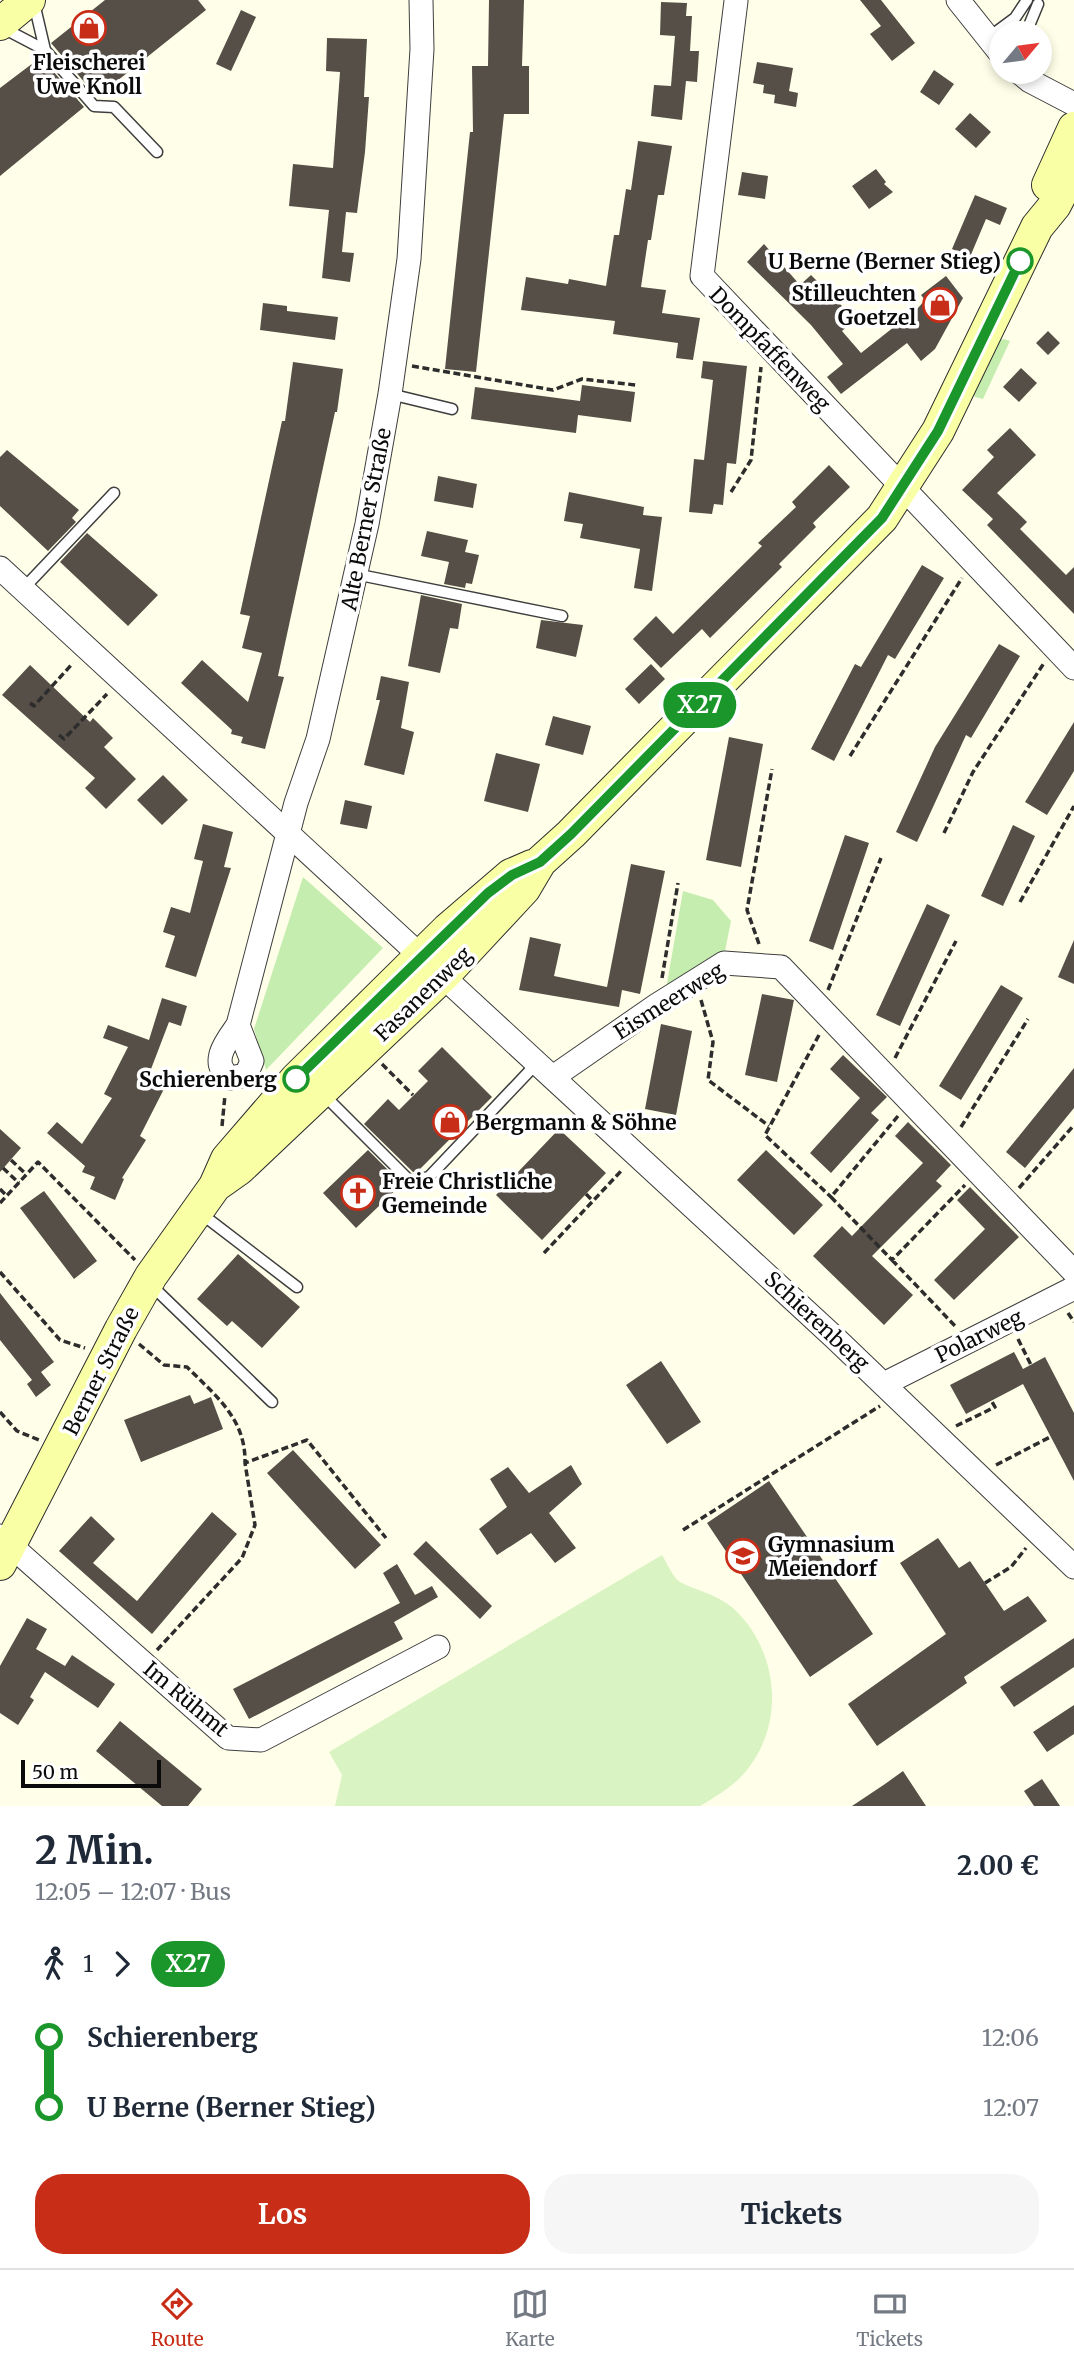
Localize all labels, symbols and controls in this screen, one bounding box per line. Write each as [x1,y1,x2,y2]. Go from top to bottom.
shop icon: Fleischerei Uwe Knoll [70,9,108,47]
north arrow [989,21,1052,84]
map controls [989,21,1052,84]
place label: Fleischerei Uwe Knoll [33,49,145,100]
place label: U Berne (Berner Stieg) [768,248,1001,275]
marker: U Berne (Berner Stieg) [1007,248,1033,274]
place label: Stilleuchten Goetzel [792,280,916,331]
street label: Dompfaffenweg [704,281,836,417]
shop icon: Stilleuchten Goetzel [921,286,959,324]
street label: Alte Berner Straße [335,425,397,614]
line badge: X27 [660,682,740,728]
text: X27 [677,689,723,720]
street label: Fasanenweg [369,941,478,1047]
street label: Eismeerweg [609,956,729,1045]
place label: Schierenberg [139,1066,277,1093]
marker: Schierenberg [283,1066,309,1092]
shop icon: Bergmann & Söhne [431,1103,469,1141]
place label: Bergmann & Söhne [475,1109,677,1136]
place label: Freie Christliche Gemeinde [382,1168,552,1219]
church icon: Freie Christliche Gemeinde [339,1174,377,1212]
street label: Schierenberg [759,1265,875,1377]
street label: Berner Straße [57,1302,145,1440]
street label: Polarweg [931,1303,1028,1369]
place label: Gymnasium Meiendorf [768,1531,895,1582]
school or university icon: Gymnasium Meiendorf [724,1537,762,1575]
street label: Im Rühmt [138,1656,234,1742]
scale bar [21,1757,161,1789]
text: 50 m [32,1760,78,1784]
text: 2 Min. [35,1827,154,1874]
text: 2.00 € [957,1849,1039,1882]
text: 12:05 – 12:07 · Bus [35,1877,231,1906]
icon: walk [35,1945,73,1983]
icon: forward [103,1945,141,1983]
text: X27 [165,1948,211,1979]
text: 1 [83,1949,93,1978]
text: Schierenberg [87,2021,258,2054]
text: 12:06 [982,2023,1039,2052]
text: U Berne (Berner Stieg) [87,2091,376,2124]
text: 12:07 [983,2093,1039,2122]
button: Los [35,2174,530,2254]
button: Tickets [544,2174,1039,2254]
tab: Route [151,2285,204,2351]
tab: Karte [505,2285,555,2351]
tab: Tickets [856,2285,923,2351]

